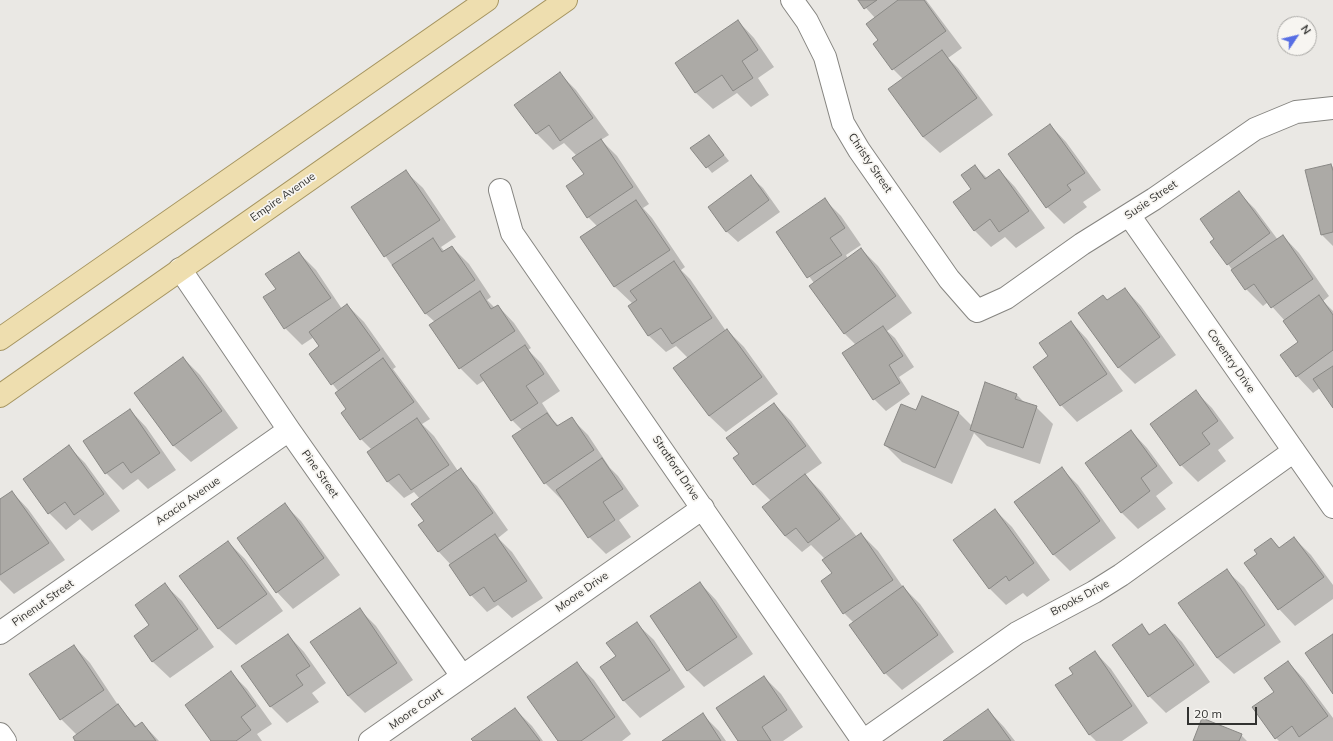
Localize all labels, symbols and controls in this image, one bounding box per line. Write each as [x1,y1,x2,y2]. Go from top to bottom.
north arrow [1277,16,1317,56]
text: N [1298,22,1314,37]
street label: Christy Street [845,131,895,195]
street label: Empire Avenue [248,170,318,224]
street label: Susie Street [1122,178,1180,222]
street label: Coventry Drive [1204,327,1258,395]
street label: Stratford Drive [650,433,702,503]
street label: Pine Street [299,447,341,501]
street label: Acacia Avenue [153,474,223,528]
street label: Moore Drive [553,569,611,615]
street label: Pinenut Street [10,577,76,629]
street label: Brooks Drive [1048,577,1112,619]
street label: Moore Court [387,686,445,732]
scale bar [1189,699,1259,725]
text: 20 m [1194,706,1222,721]

